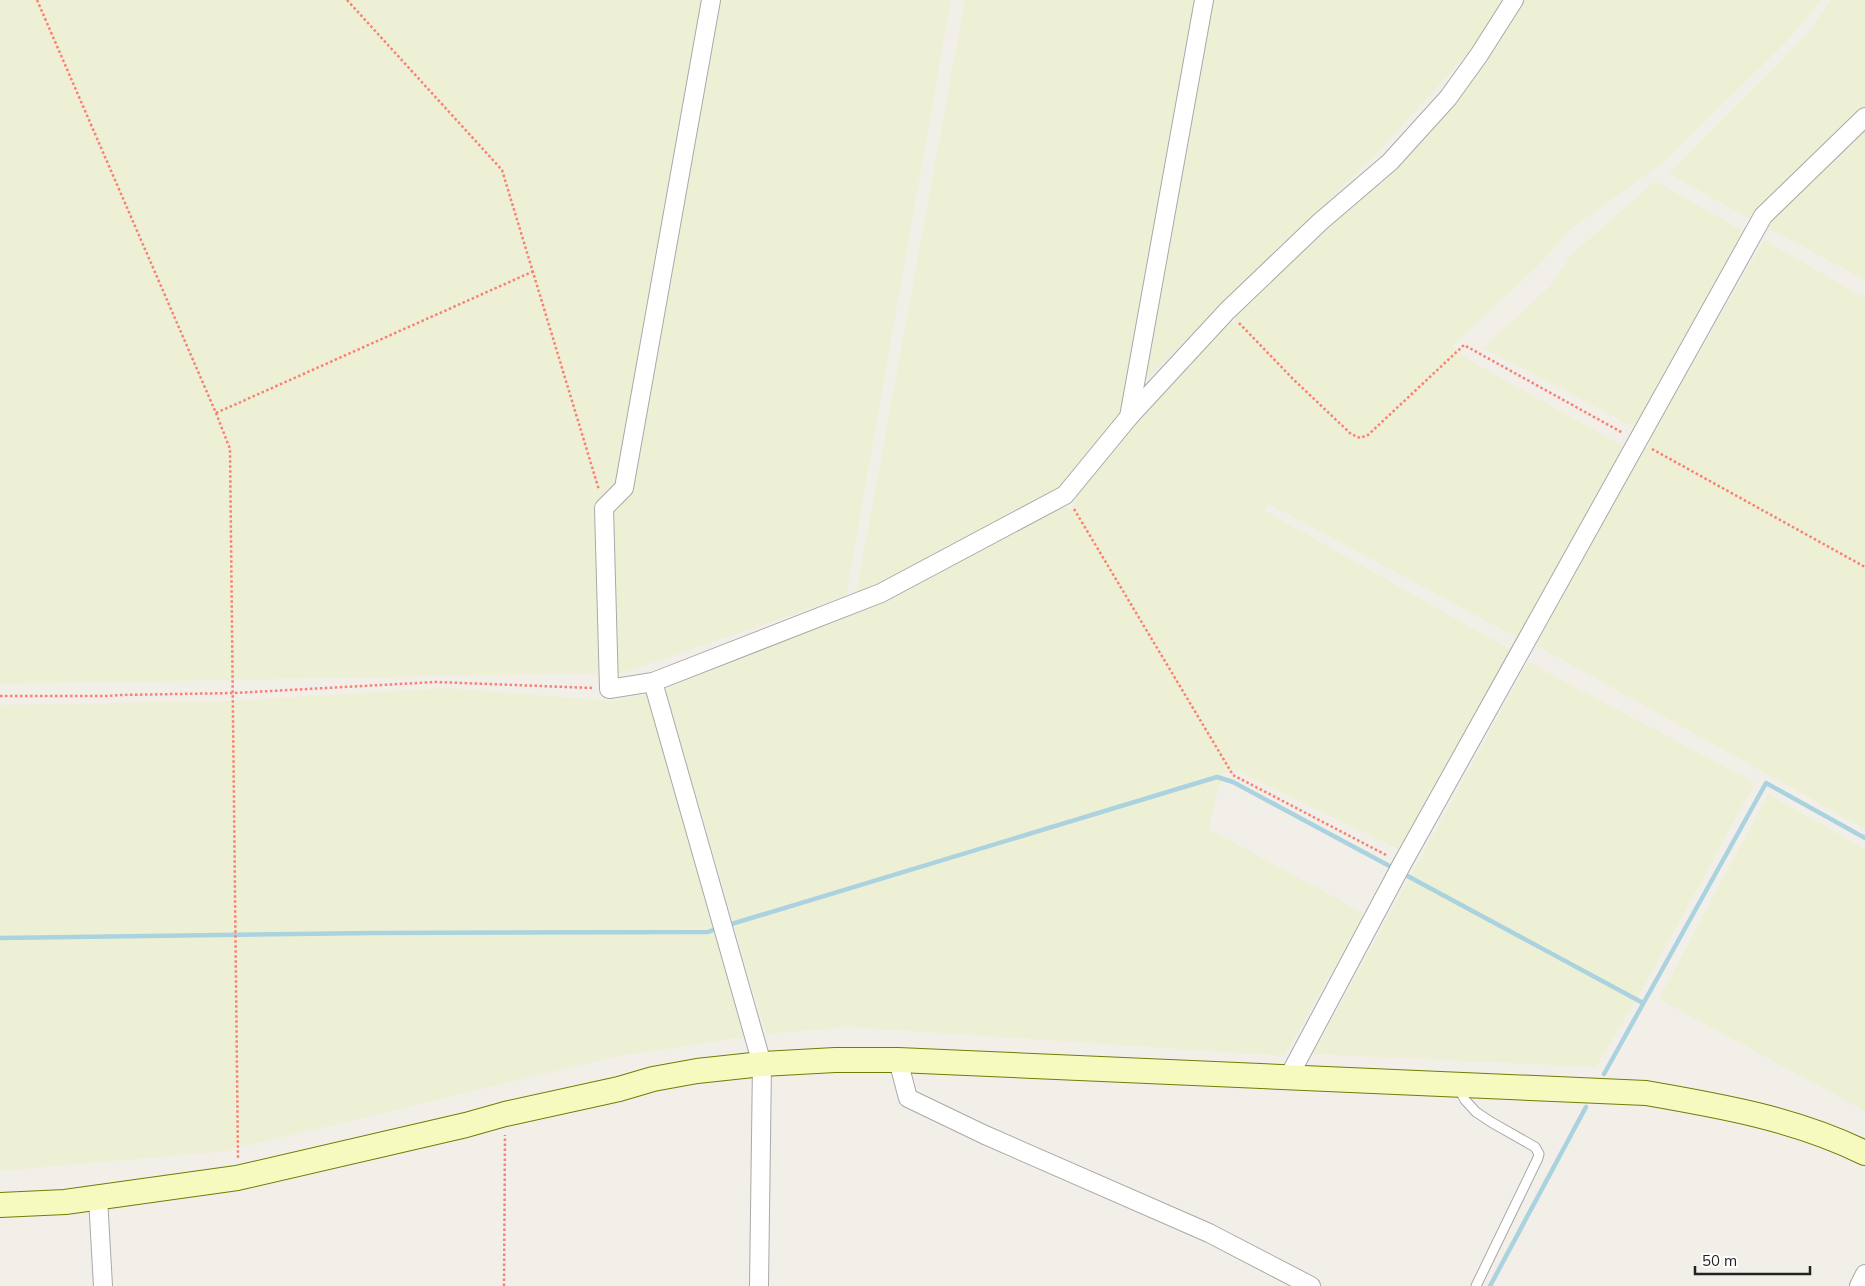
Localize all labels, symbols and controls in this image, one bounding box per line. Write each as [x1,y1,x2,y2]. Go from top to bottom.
scale bar [1695,1244,1810,1276]
text: 50 m [1702,1251,1737,1270]

